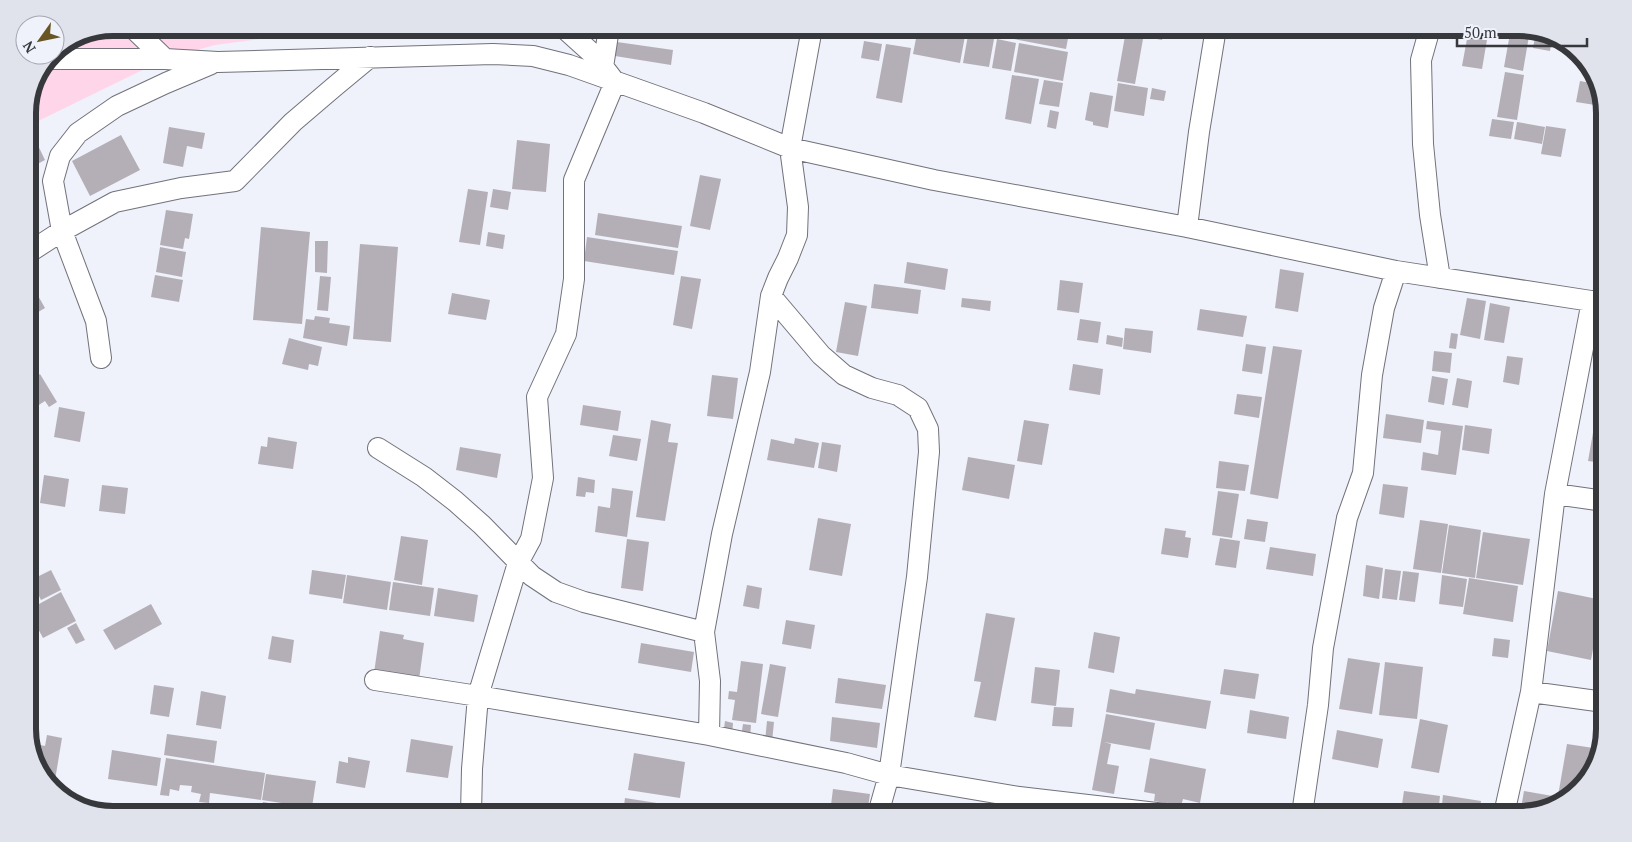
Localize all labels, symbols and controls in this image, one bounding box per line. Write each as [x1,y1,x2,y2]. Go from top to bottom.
north arrow [15,15,65,65]
scale bar [1457,15,1587,47]
text: 50 m [1464,22,1497,42]
text: N [18,37,40,57]

